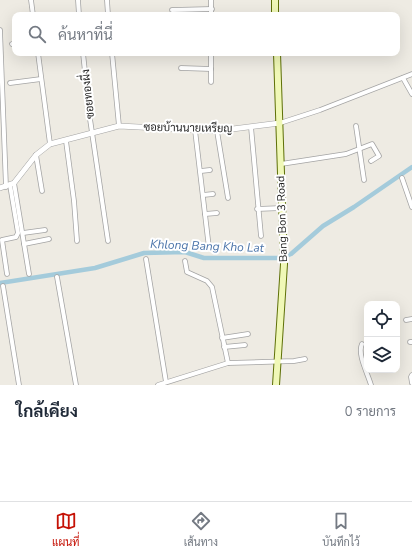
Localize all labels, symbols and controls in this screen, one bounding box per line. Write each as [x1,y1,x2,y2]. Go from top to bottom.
search box [12,12,400,56]
icon: search [26,23,48,45]
text: ค้นหาที่นี่ [58,25,113,45]
street label: ซอยทองผึ่ง [74,68,98,120]
street label: ซอยบ้านนายเหรียญ [144,119,233,136]
street label: Bang Bon 3 Road [273,176,291,262]
water label: Khlong Bang Kho Lat [150,236,265,256]
map controls [364,301,400,373]
button: locate [364,301,400,337]
button: layers [364,337,400,373]
text: ใกล้เคียง [16,400,78,423]
text: 0 รายการ [345,403,396,421]
tab: แผนที่ [52,510,80,550]
tab: เส้นทาง [184,510,218,550]
tab: บันทึกไว้ [322,510,360,550]

